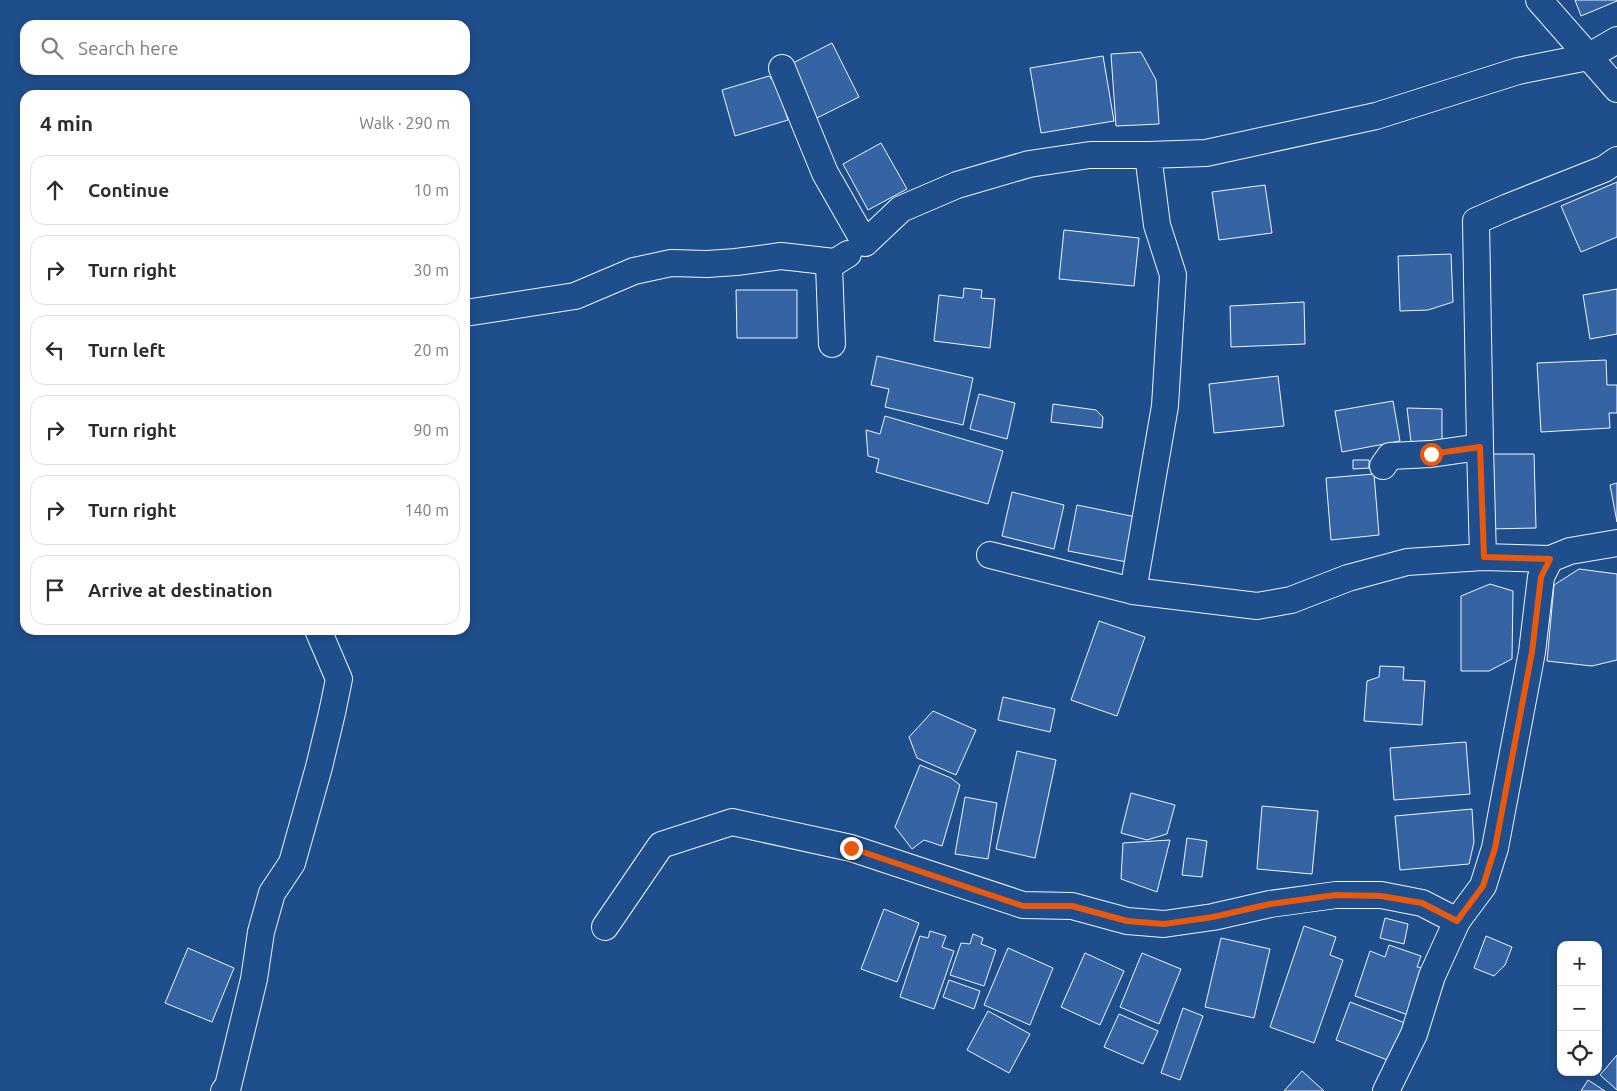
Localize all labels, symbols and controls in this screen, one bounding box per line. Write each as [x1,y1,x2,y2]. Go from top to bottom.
search box [20,20,470,75]
icon: search [38,34,66,62]
text: Search here [78,37,178,59]
text: 4 min [40,111,93,135]
text: Walk · 290 m [359,114,450,132]
icon: ahead [41,176,69,204]
text: Continue [88,179,169,201]
text: 10 m [413,181,449,199]
icon: right [41,256,69,284]
text: Turn right [88,259,176,281]
text: 30 m [413,261,449,279]
icon: left [41,336,69,364]
text: Turn left [88,339,166,361]
text: 20 m [413,341,449,359]
icon: right [41,416,69,444]
text: Turn right [88,419,176,441]
text: 90 m [413,421,449,439]
route start [1420,443,1443,466]
icon: right [41,496,69,524]
text: Turn right [88,499,176,521]
text: 140 m [404,501,449,519]
icon: arrive [41,576,69,604]
text: Arrive at destination [88,579,273,601]
route end [840,837,863,860]
map controls [1557,941,1602,1076]
button: + [1557,941,1602,986]
button: − [1557,986,1602,1031]
button: locate [1557,1031,1602,1076]

